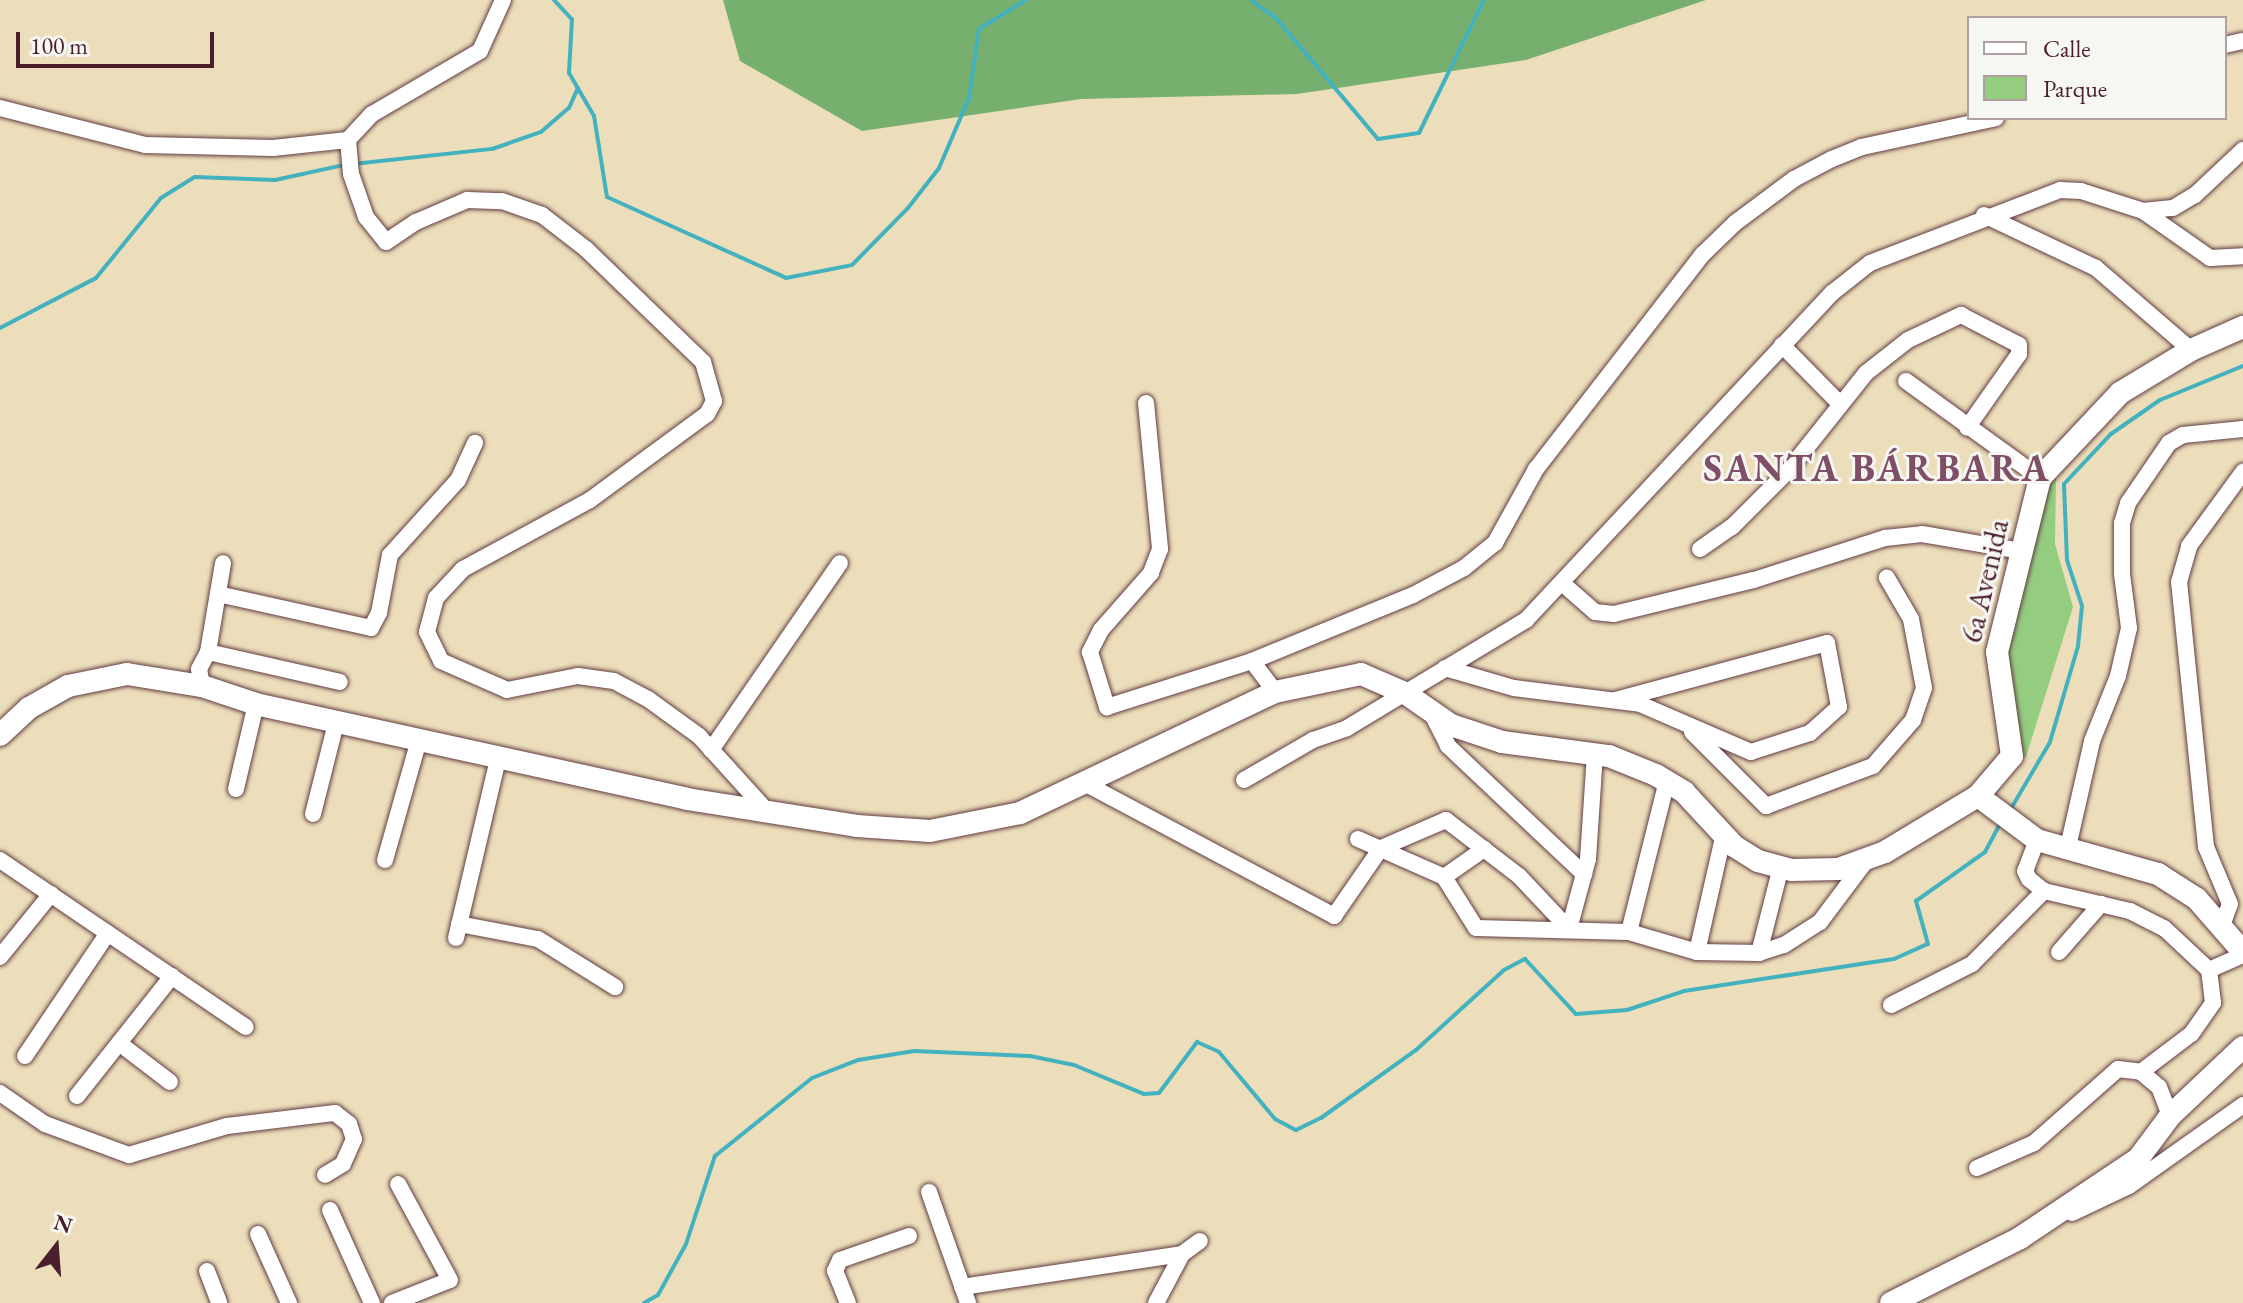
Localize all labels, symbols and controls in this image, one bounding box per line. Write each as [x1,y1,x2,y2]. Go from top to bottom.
scale bar [20,16,218,66]
legend [1967,16,2227,120]
text: 100 m [30,30,88,61]
text: Calle [2043,33,2091,64]
text: Parque [2043,73,2107,104]
district label: SANTA BÁRBARA [1703,445,2051,491]
street label: 6a Avenida [1953,516,2017,646]
north arrow [16,1207,96,1287]
text: N [50,1207,76,1240]

